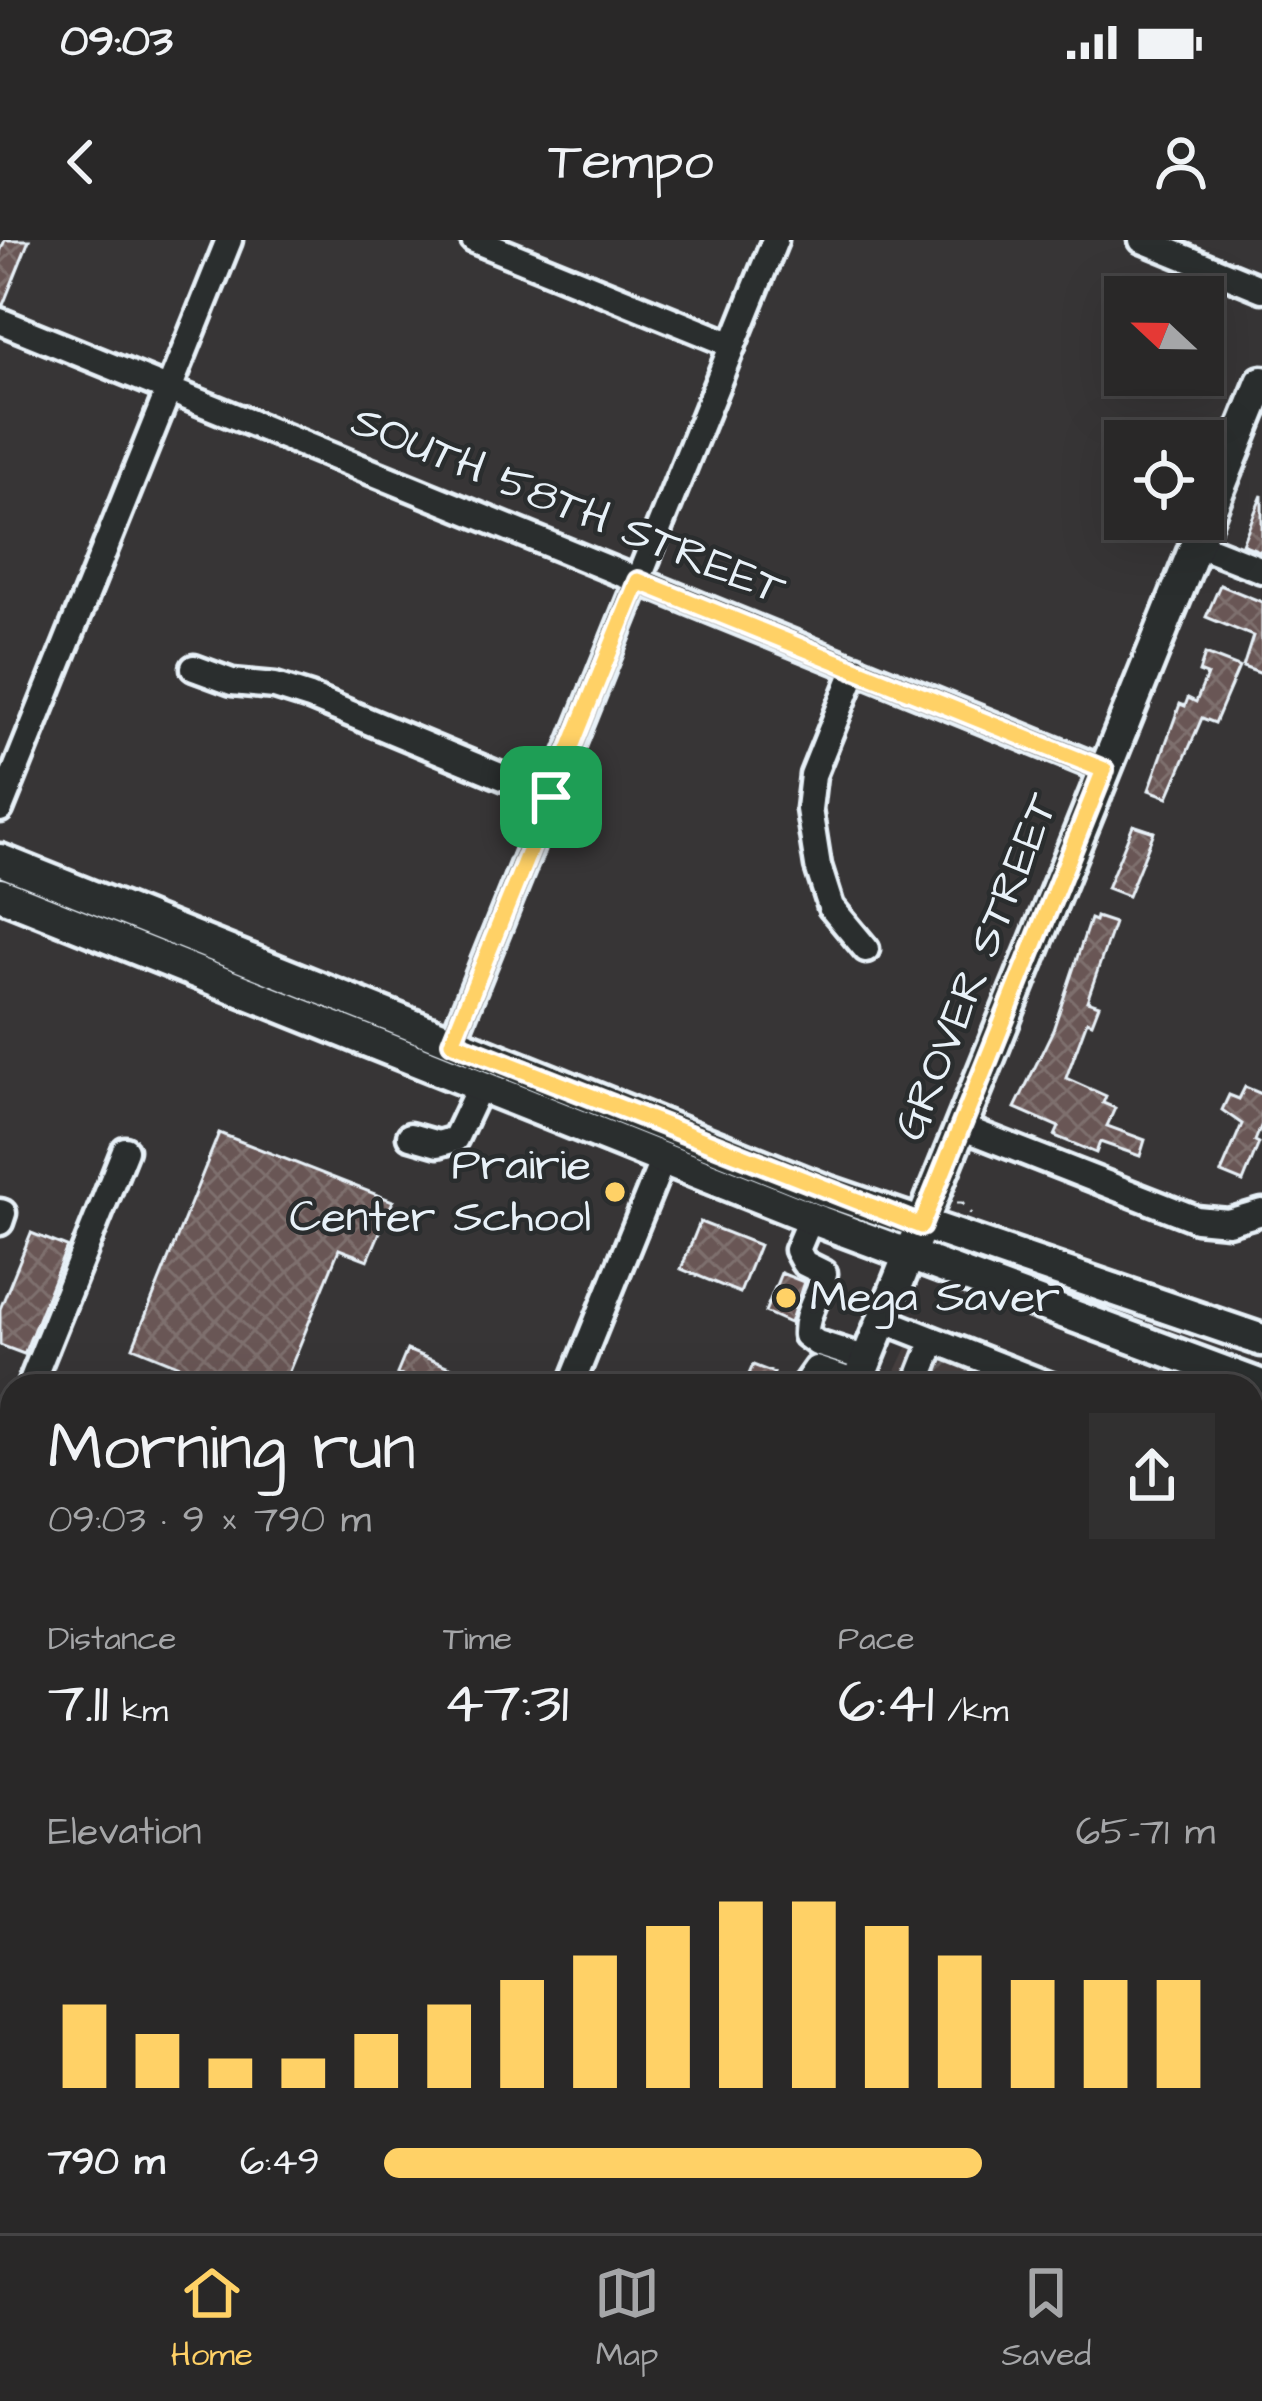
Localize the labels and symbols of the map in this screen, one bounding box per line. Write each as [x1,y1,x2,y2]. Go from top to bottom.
north arrow [1104,276,1224,396]
street label: SOUTH 58TH STREET [342,391,795,622]
pin [500,746,602,848]
street label: GROVER STREET [879,784,1075,1150]
place label: Prairie Center School [290,1135,591,1249]
marker: Prairie Center School [602,1179,628,1205]
place label: Mega Saver [810,1267,1060,1329]
marker: Mega Saver [773,1285,799,1311]

